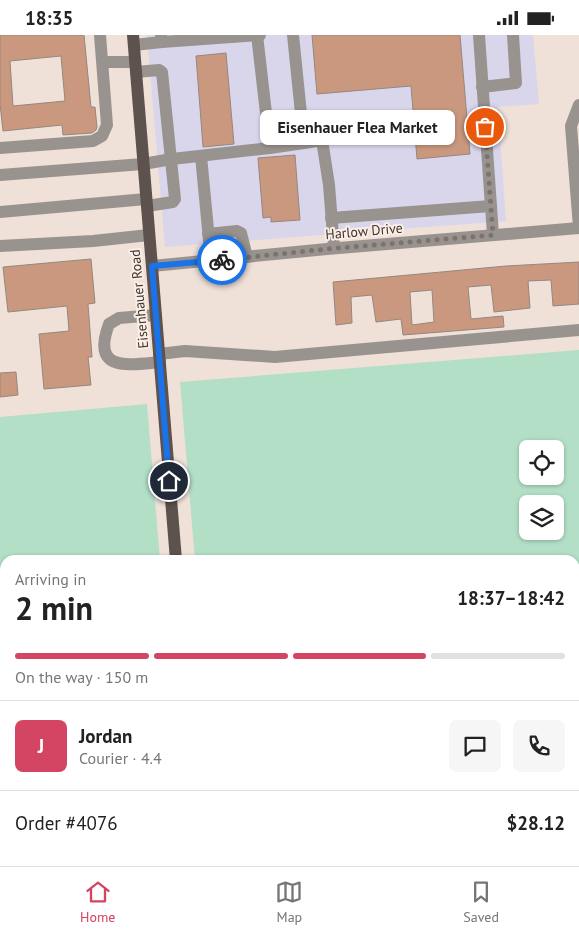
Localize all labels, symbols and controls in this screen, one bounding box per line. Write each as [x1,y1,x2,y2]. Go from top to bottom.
text: 18:35 [25,6,73,30]
pin [464,106,506,148]
callout: Eisenhauer Flea Market [260,109,455,145]
icon: bag [471,113,499,141]
text: Eisenhauer Flea Market [278,117,437,137]
street label: Harlow Drive [325,219,403,243]
courier [197,235,247,285]
icon: bike [208,246,236,274]
street label: Eisenhauer Road [126,249,152,349]
map controls [519,440,564,540]
button: locate [519,440,564,485]
pin [148,460,190,502]
icon: home [155,467,183,495]
button: layers [519,495,564,540]
text: Arriving in [15,569,86,589]
text: 18:37–18:42 [457,586,565,610]
text: 2 min [15,587,93,629]
text: On the way · 150 m [15,667,148,687]
button: chat [449,720,501,772]
button: phone [513,720,565,772]
text: Jordan [79,724,132,748]
text: J [38,734,44,758]
text: Courier · 4.4 [79,748,162,768]
text: Order #4076 [15,811,118,835]
text: $28.12 [506,811,565,835]
tab: Home [80,878,115,926]
tab: Map [275,878,303,926]
tab: Saved [463,878,499,926]

